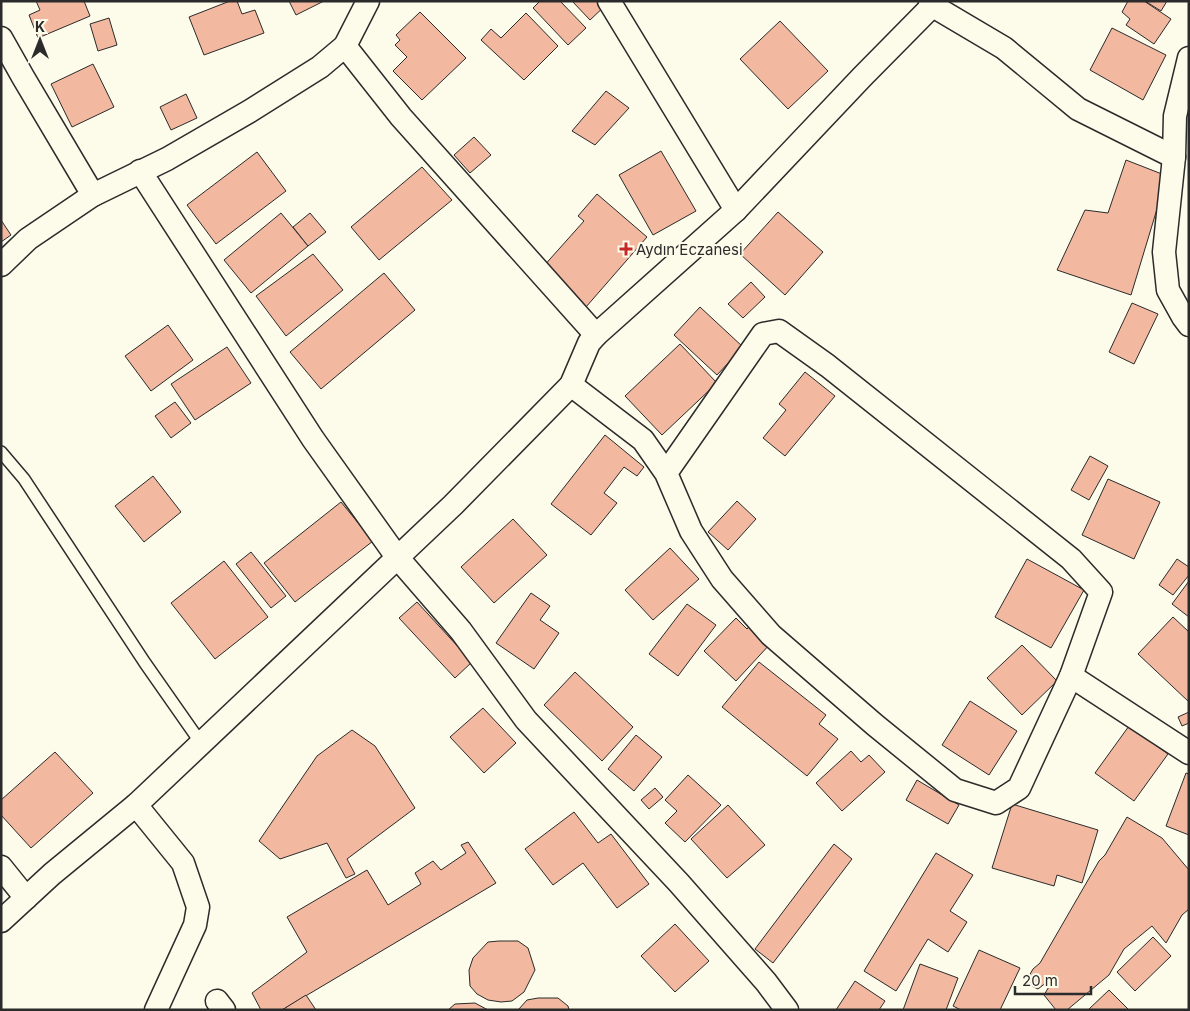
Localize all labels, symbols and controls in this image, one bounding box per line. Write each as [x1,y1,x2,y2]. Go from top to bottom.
north arrow [15,15,65,65]
text: K [35,18,45,35]
place label: Aydın Eczanesi [636,240,743,259]
marker: Aydın Eczanesi [620,243,632,255]
scale bar [1015,964,1091,996]
text: 20 m [1022,971,1058,990]

